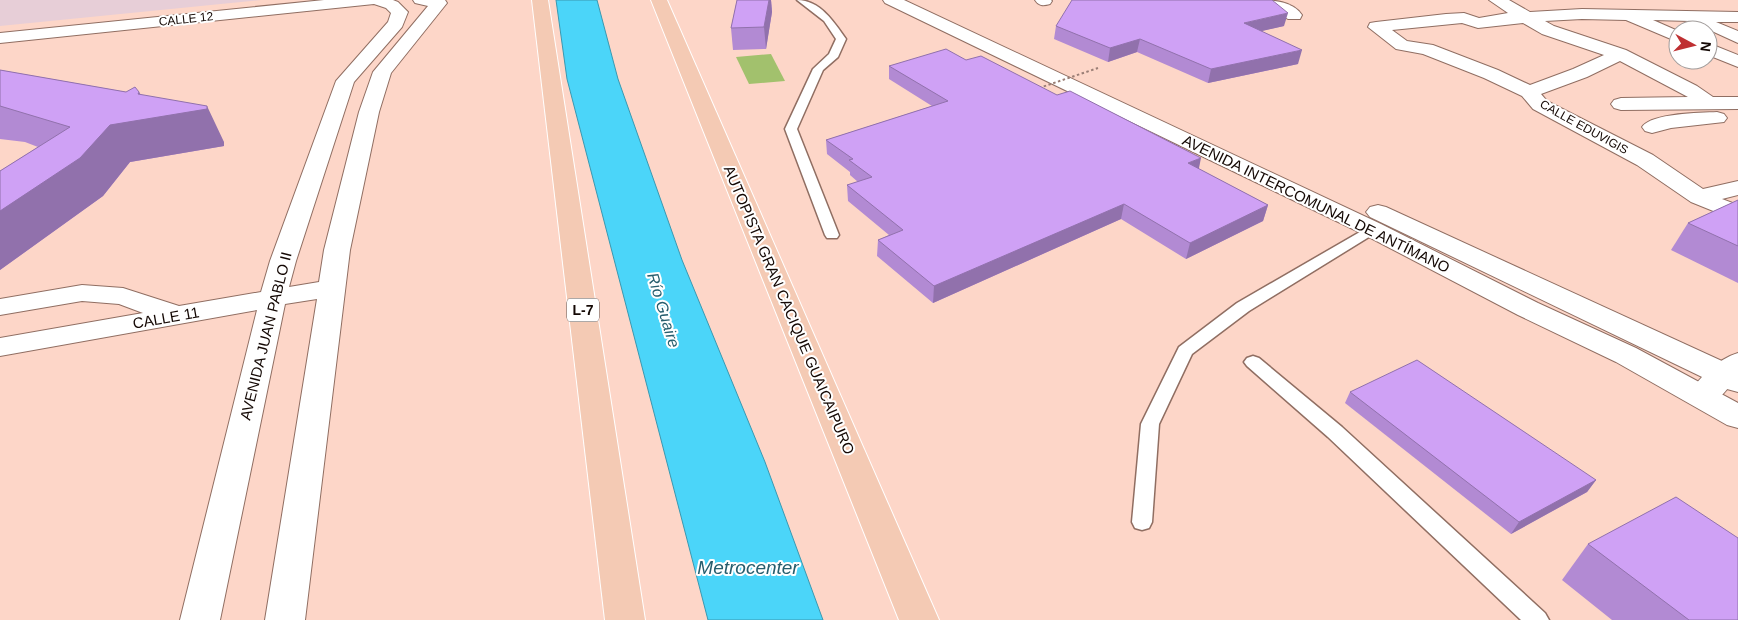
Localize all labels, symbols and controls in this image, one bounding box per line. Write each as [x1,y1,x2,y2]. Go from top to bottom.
street label: CALLE 12 [158,9,214,29]
north arrow [1668,20,1718,70]
text: N [1697,41,1714,53]
street label: CALLE EDUVIGIS [1537,97,1631,157]
street label: AVENIDA INTERCOMUNAL DE ANTÍMANO [1180,131,1453,276]
street label: AUTOPISTA GRAN CACIQUE GUAICAIPURO [721,163,858,457]
street label: AVENIDA JUAN PABLO II [236,250,295,422]
water label: Río Guaire [644,271,683,350]
road number: L-7 [567,298,599,322]
street label: CALLE 11 [131,303,201,332]
water label: Metrocenter [697,557,799,578]

